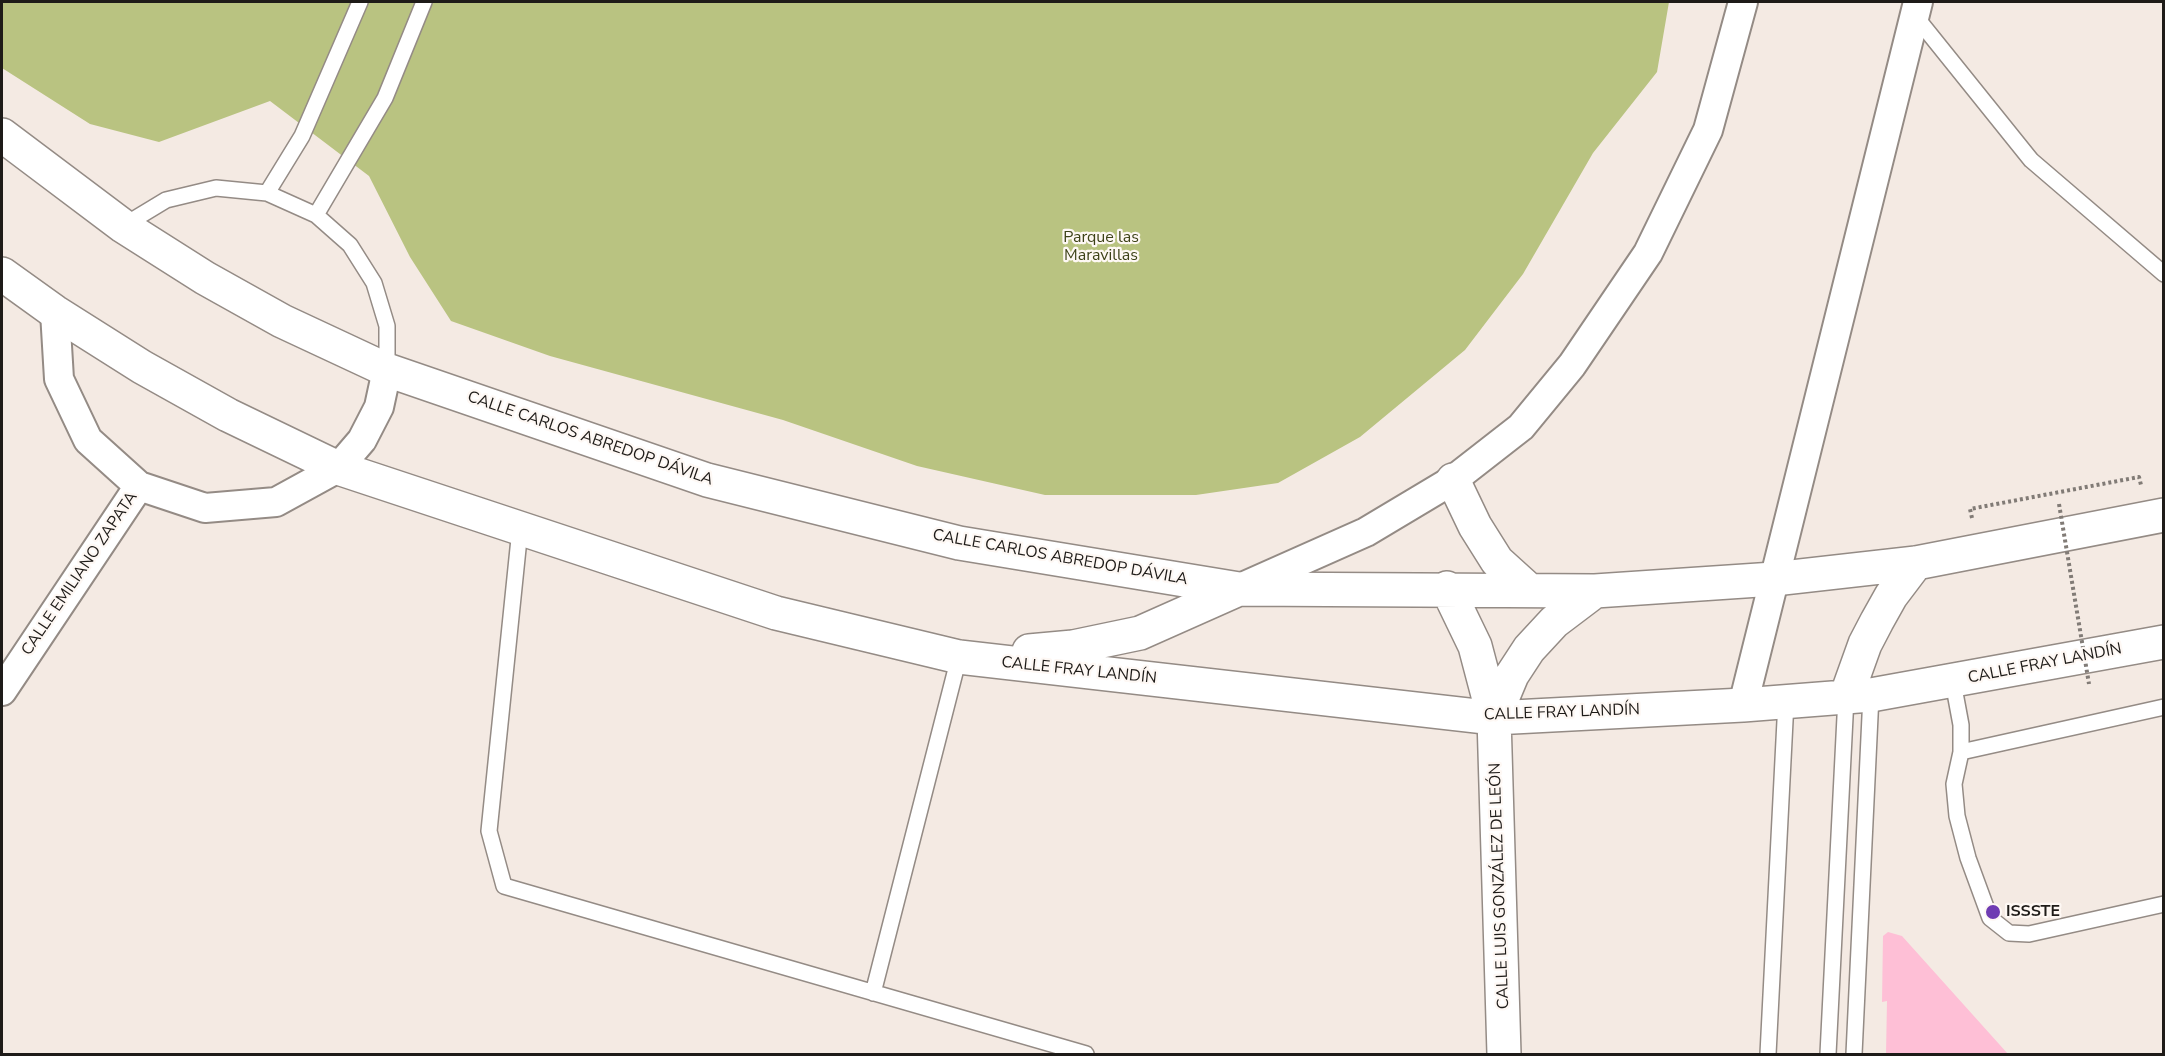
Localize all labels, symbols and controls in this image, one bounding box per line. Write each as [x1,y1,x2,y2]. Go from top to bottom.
park label: Parque las Maravillas [1063,228,1139,266]
street label: CALLE CARLOS ABREDOP DÁVILA [465,388,715,490]
street label: CALLE EMILIANO ZAPATA [18,489,142,659]
street label: CALLE CARLOS ABREDOP DÁVILA [931,526,1189,590]
street label: CALLE FRAY LANDÍN [1967,640,2123,688]
street label: CALLE FRAY LANDÍN [1000,653,1158,689]
street label: CALLE FRAY LANDÍN [1484,701,1640,725]
street label: CALLE LUIS GONZÁLEZ DE LEÓN [1486,762,1514,1010]
place label: ISSSTE [2006,902,2060,922]
marker: ISSSTE [1984,903,2002,921]

